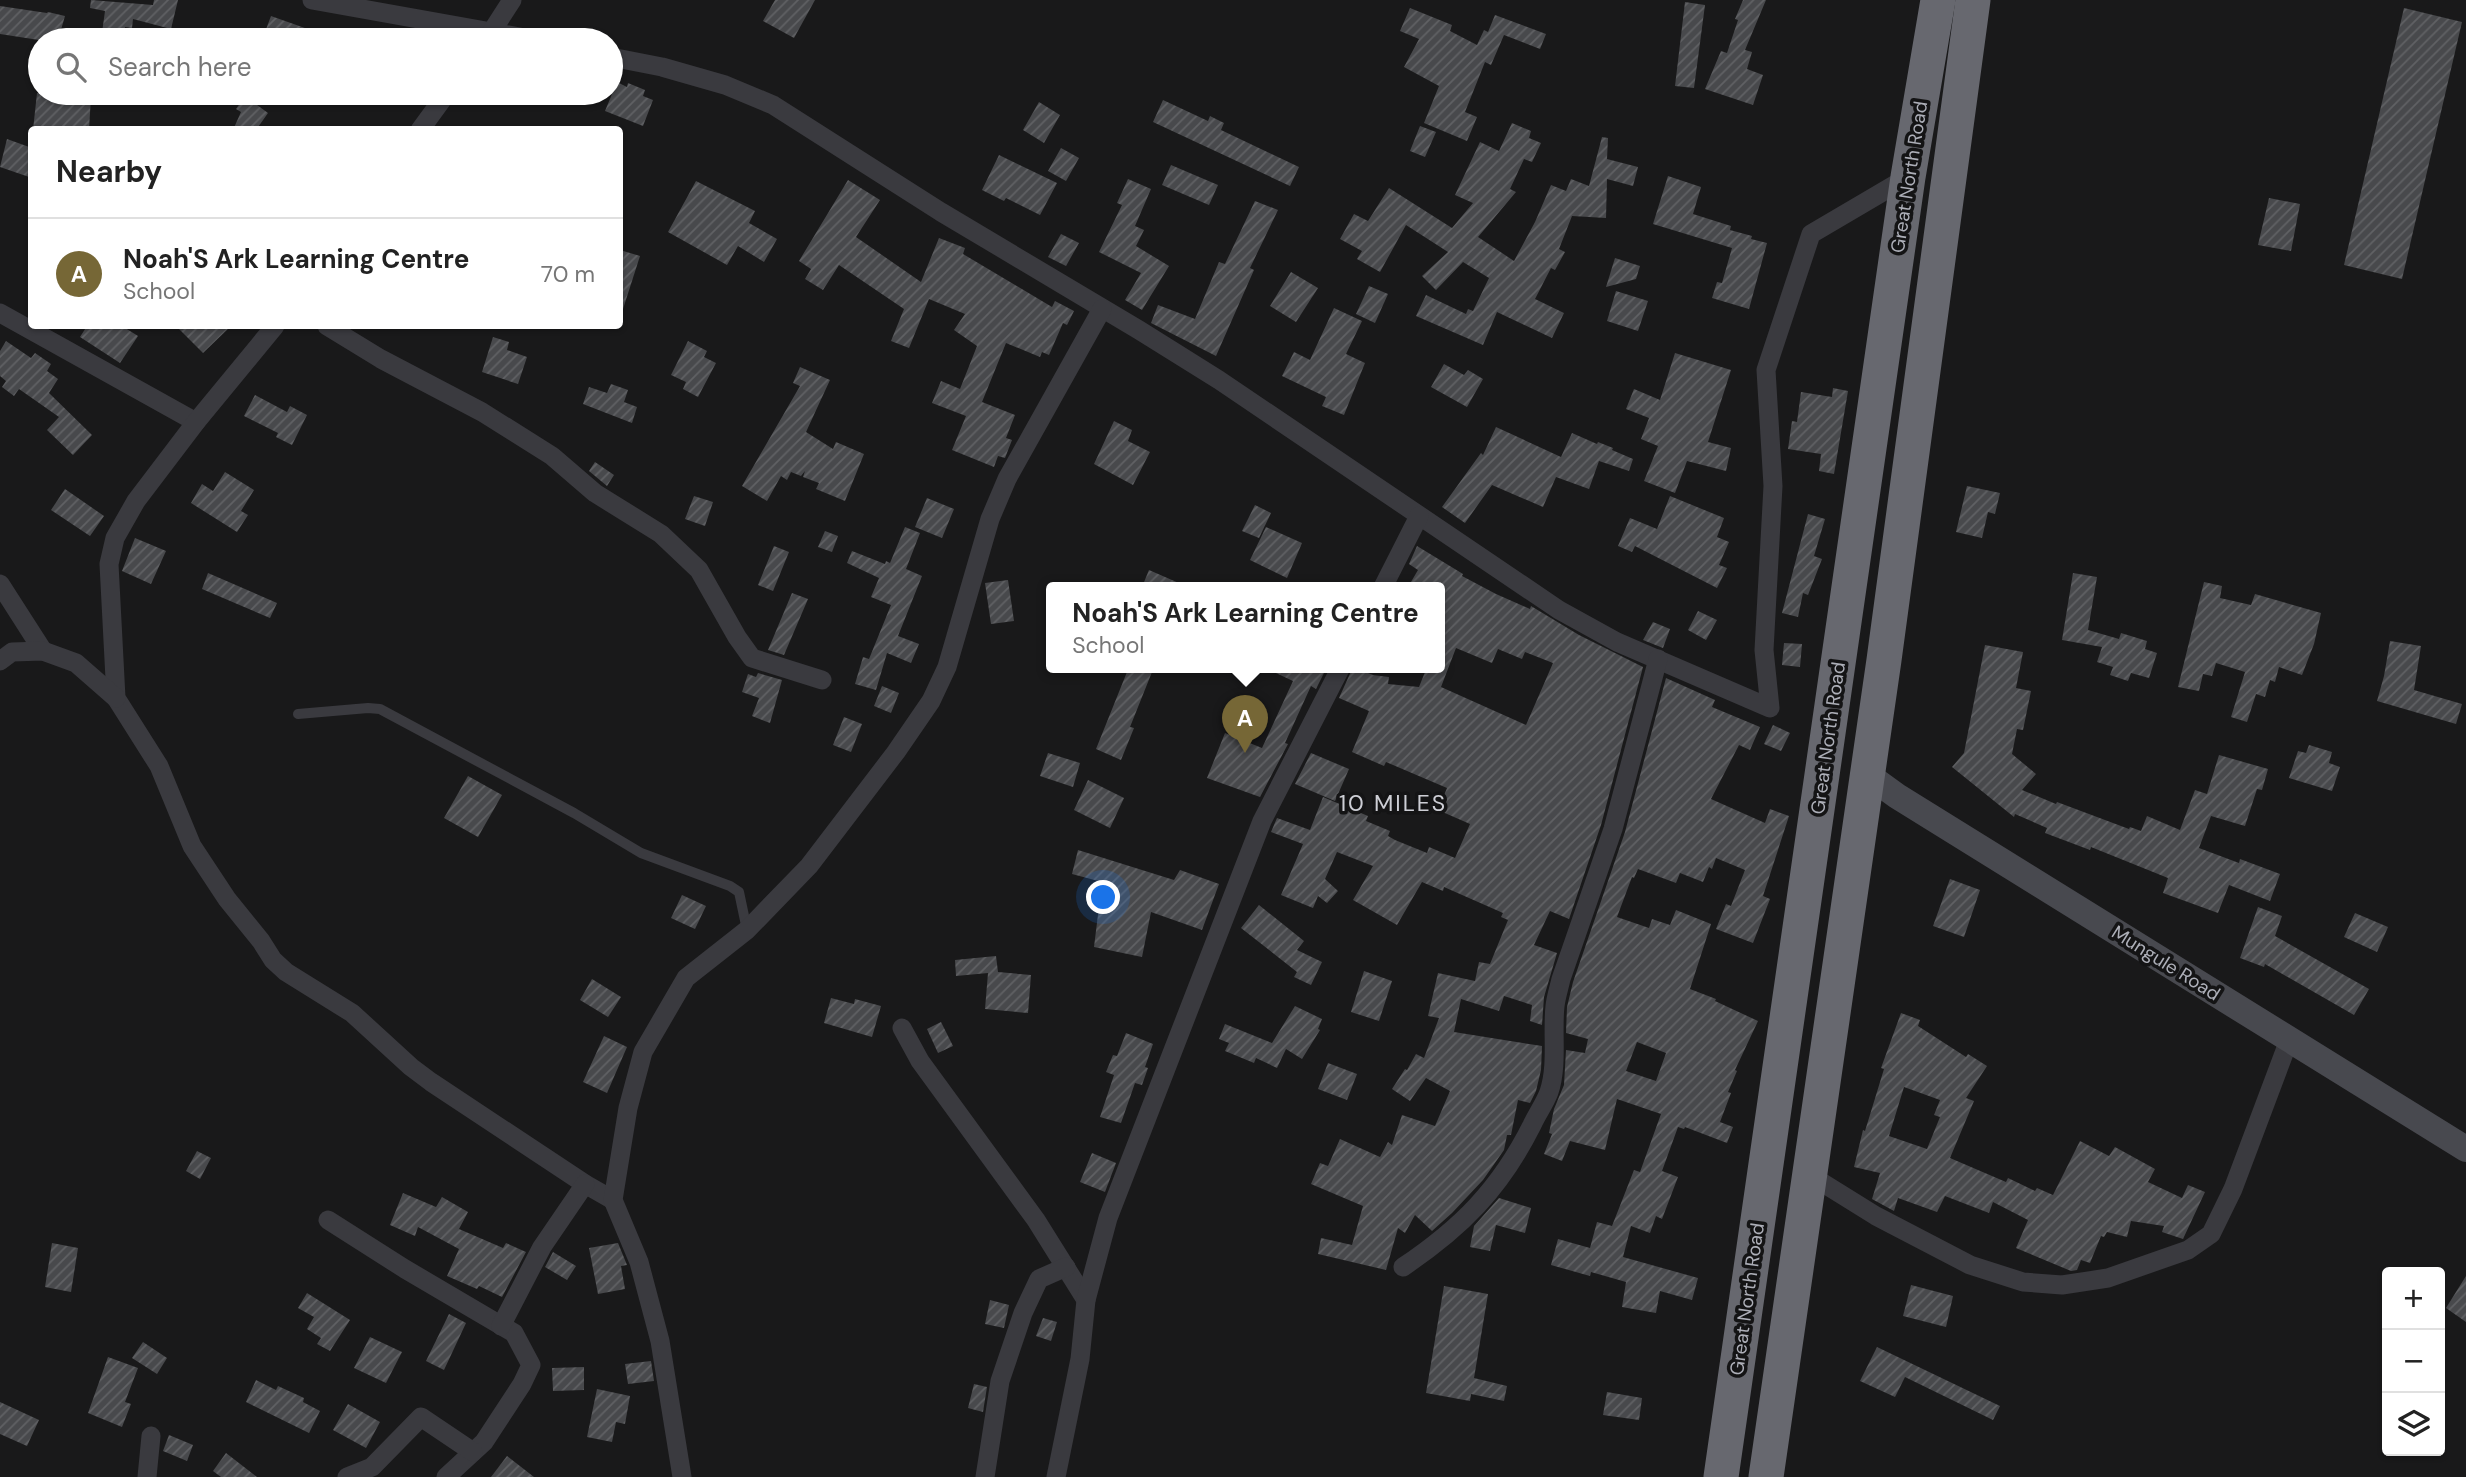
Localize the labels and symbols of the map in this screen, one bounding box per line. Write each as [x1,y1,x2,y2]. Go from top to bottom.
street label: Great North Road [1885,99,1933,255]
street label: Great North Road [1805,660,1851,816]
pin: A [1222,695,1268,753]
district label: 10 MILES [1339,788,1447,818]
your location [1086,880,1120,914]
street label: Mungule Road [2107,920,2225,1006]
street label: Great North Road [1724,1221,1770,1377]

